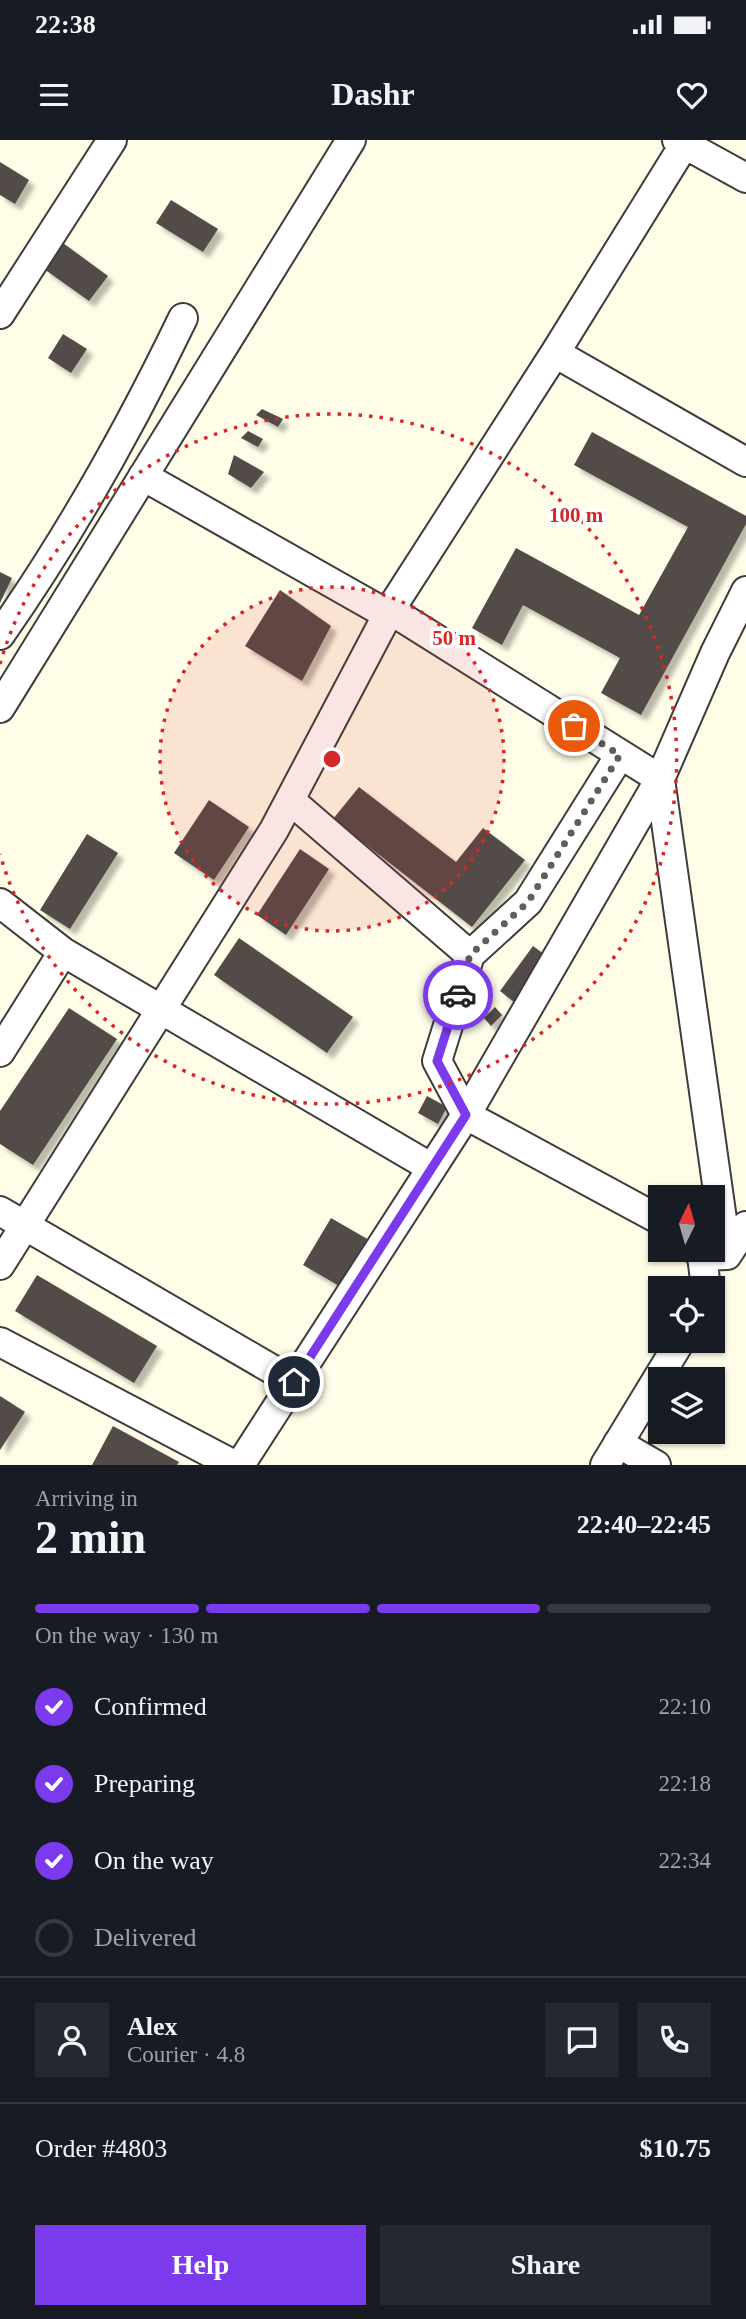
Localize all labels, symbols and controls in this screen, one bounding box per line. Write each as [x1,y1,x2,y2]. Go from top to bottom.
text: 22:38 [35,10,96,39]
icon: menu [35,76,73,114]
text: Dashr [331,76,415,112]
icon: heart [673,76,711,114]
text: 100 m [549,503,604,527]
text: 50 m [432,626,476,650]
pin [544,696,604,756]
icon: bag [555,707,593,745]
centre of rings [320,747,344,771]
courier [423,960,493,1030]
icon: car [439,976,477,1014]
north arrow [648,1185,724,1262]
map controls [648,1185,725,1444]
button: locate [648,1276,725,1353]
pin [264,1352,324,1412]
icon: home [275,1363,313,1401]
button: layers [648,1367,725,1444]
text: Arriving in [35,1486,138,1511]
text: 22:40–22:45 [577,1510,711,1539]
text: 2 min [35,1512,146,1563]
text: On the way · 130 m [35,1623,218,1648]
icon: check [35,1688,73,1726]
text: Confirmed [94,1692,207,1721]
text: 22:10 [659,1694,711,1719]
icon: check [35,1765,73,1803]
text: Preparing [94,1769,195,1798]
text: 22:18 [659,1771,711,1796]
icon: check [35,1842,73,1880]
text: On the way [94,1846,214,1875]
text: 22:34 [659,1848,711,1873]
text: Delivered [94,1923,197,1952]
button: person [35,2003,109,2077]
button: chat [545,2003,619,2077]
button: phone [637,2003,711,2077]
text: Alex [127,2012,178,2041]
text: Courier · 4.8 [127,2042,245,2067]
text: Order #4803 [35,2134,167,2163]
text: $10.75 [640,2134,711,2163]
button: Help [35,2225,366,2305]
button: Share [380,2225,711,2305]

